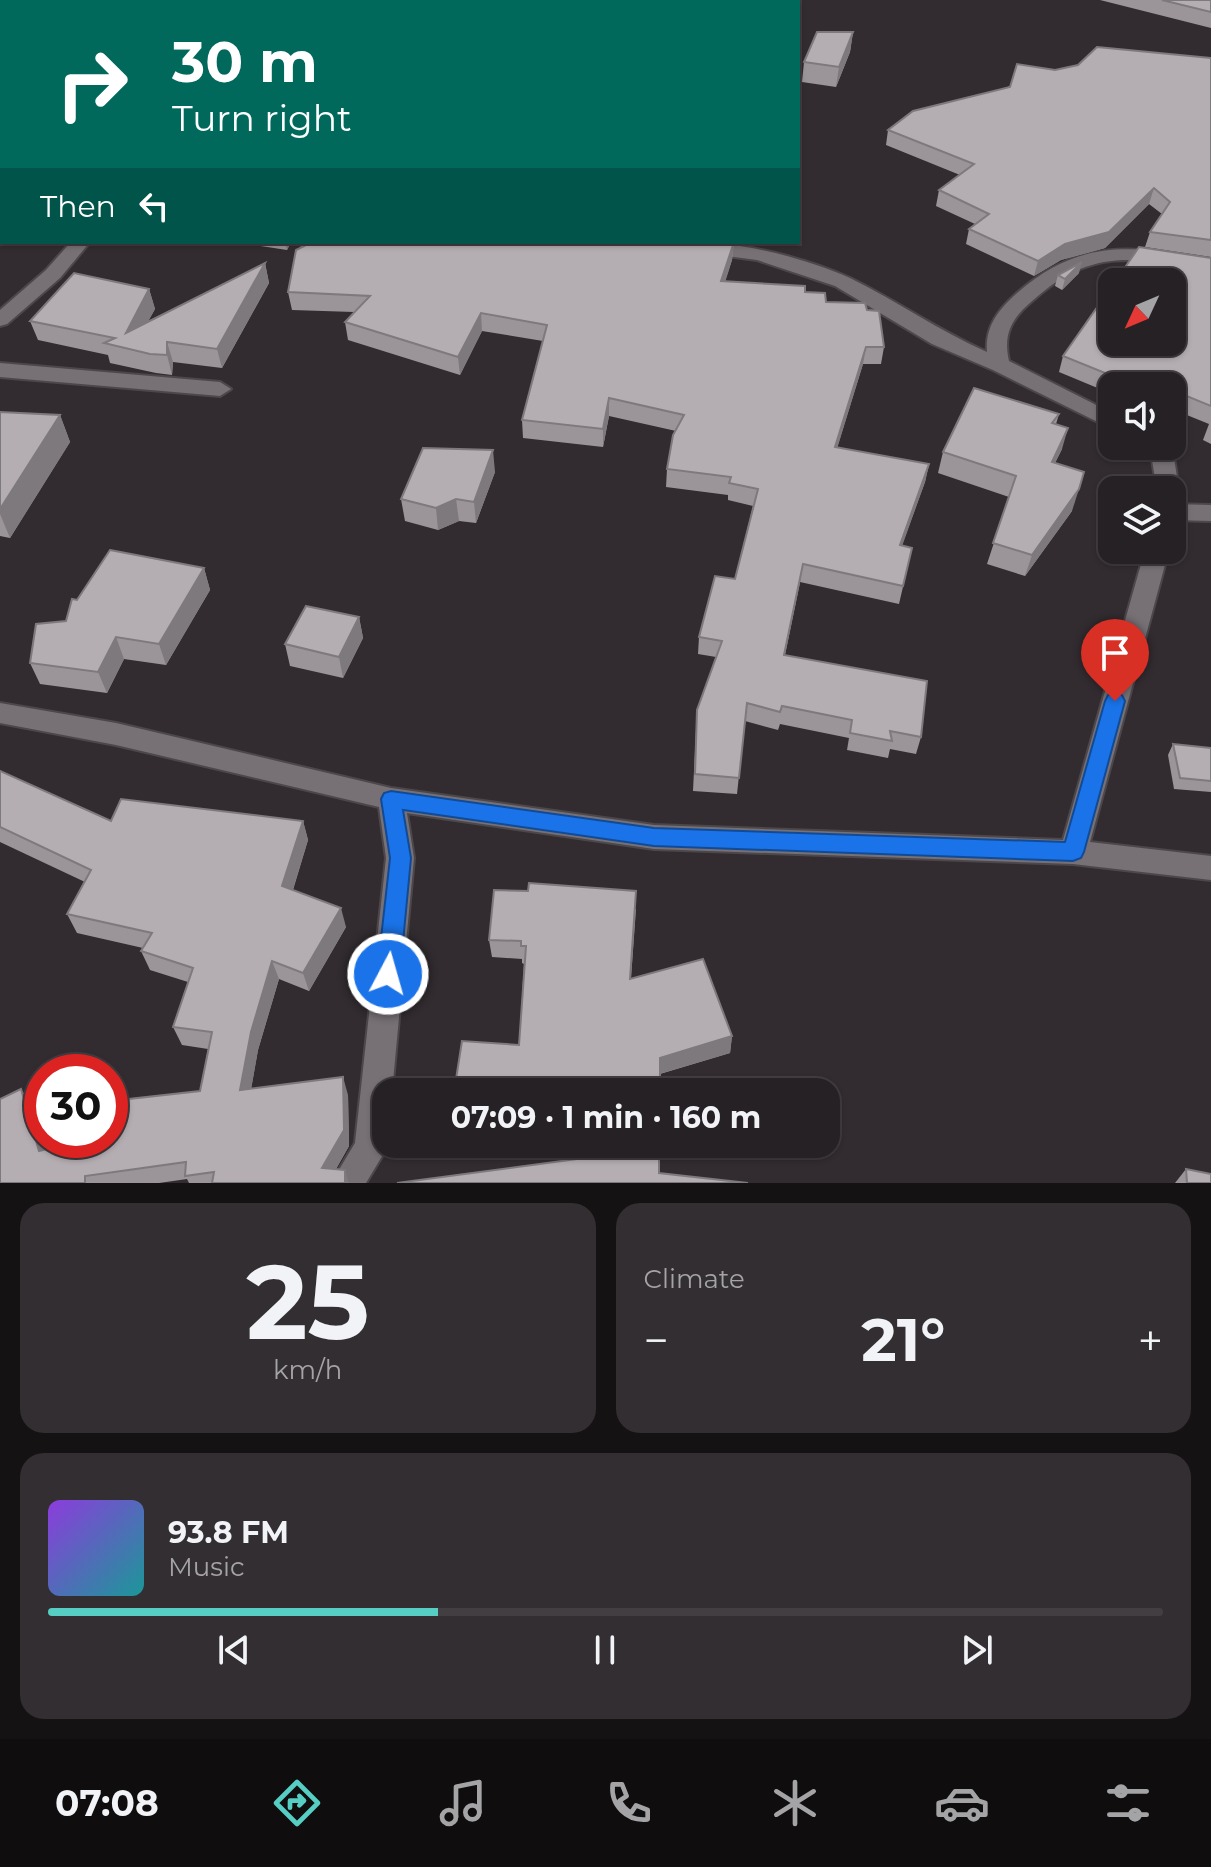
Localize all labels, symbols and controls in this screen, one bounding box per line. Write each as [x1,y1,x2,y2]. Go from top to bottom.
text: 30 m [172,28,318,96]
icon: right [40,32,144,136]
text: Turn right [172,96,352,140]
icon: left [132,184,176,228]
text: Then [40,188,116,225]
north arrow [1098,268,1186,356]
map controls [1098,268,1186,564]
button: sound [1098,372,1186,460]
button: layers [1098,476,1186,564]
pin [1081,619,1149,701]
icon: arrive [1093,631,1137,675]
position arrow [346,932,430,1016]
speed limit sign: 30 [24,1054,128,1158]
text: 07:09 · 1 min · 160 m [451,1099,761,1136]
text: 25 [246,1238,369,1365]
text: Climate [644,1263,745,1295]
text: 21° [861,1303,945,1376]
text: − [644,1313,669,1367]
text: + [1138,1313,1163,1367]
text: km/h [273,1354,342,1386]
text: 93.8 FM [168,1514,289,1551]
text: Music [168,1551,245,1583]
icon: previous [212,1628,256,1672]
icon: pause [583,1628,627,1672]
icon: next [955,1628,999,1672]
icon: directions [269,1775,325,1831]
icon: music [435,1775,491,1831]
icon: phone [601,1775,657,1831]
icon: climate [767,1775,823,1831]
icon: car [934,1775,990,1831]
icon: filters [1100,1775,1156,1831]
text: 07:08 [55,1781,159,1825]

